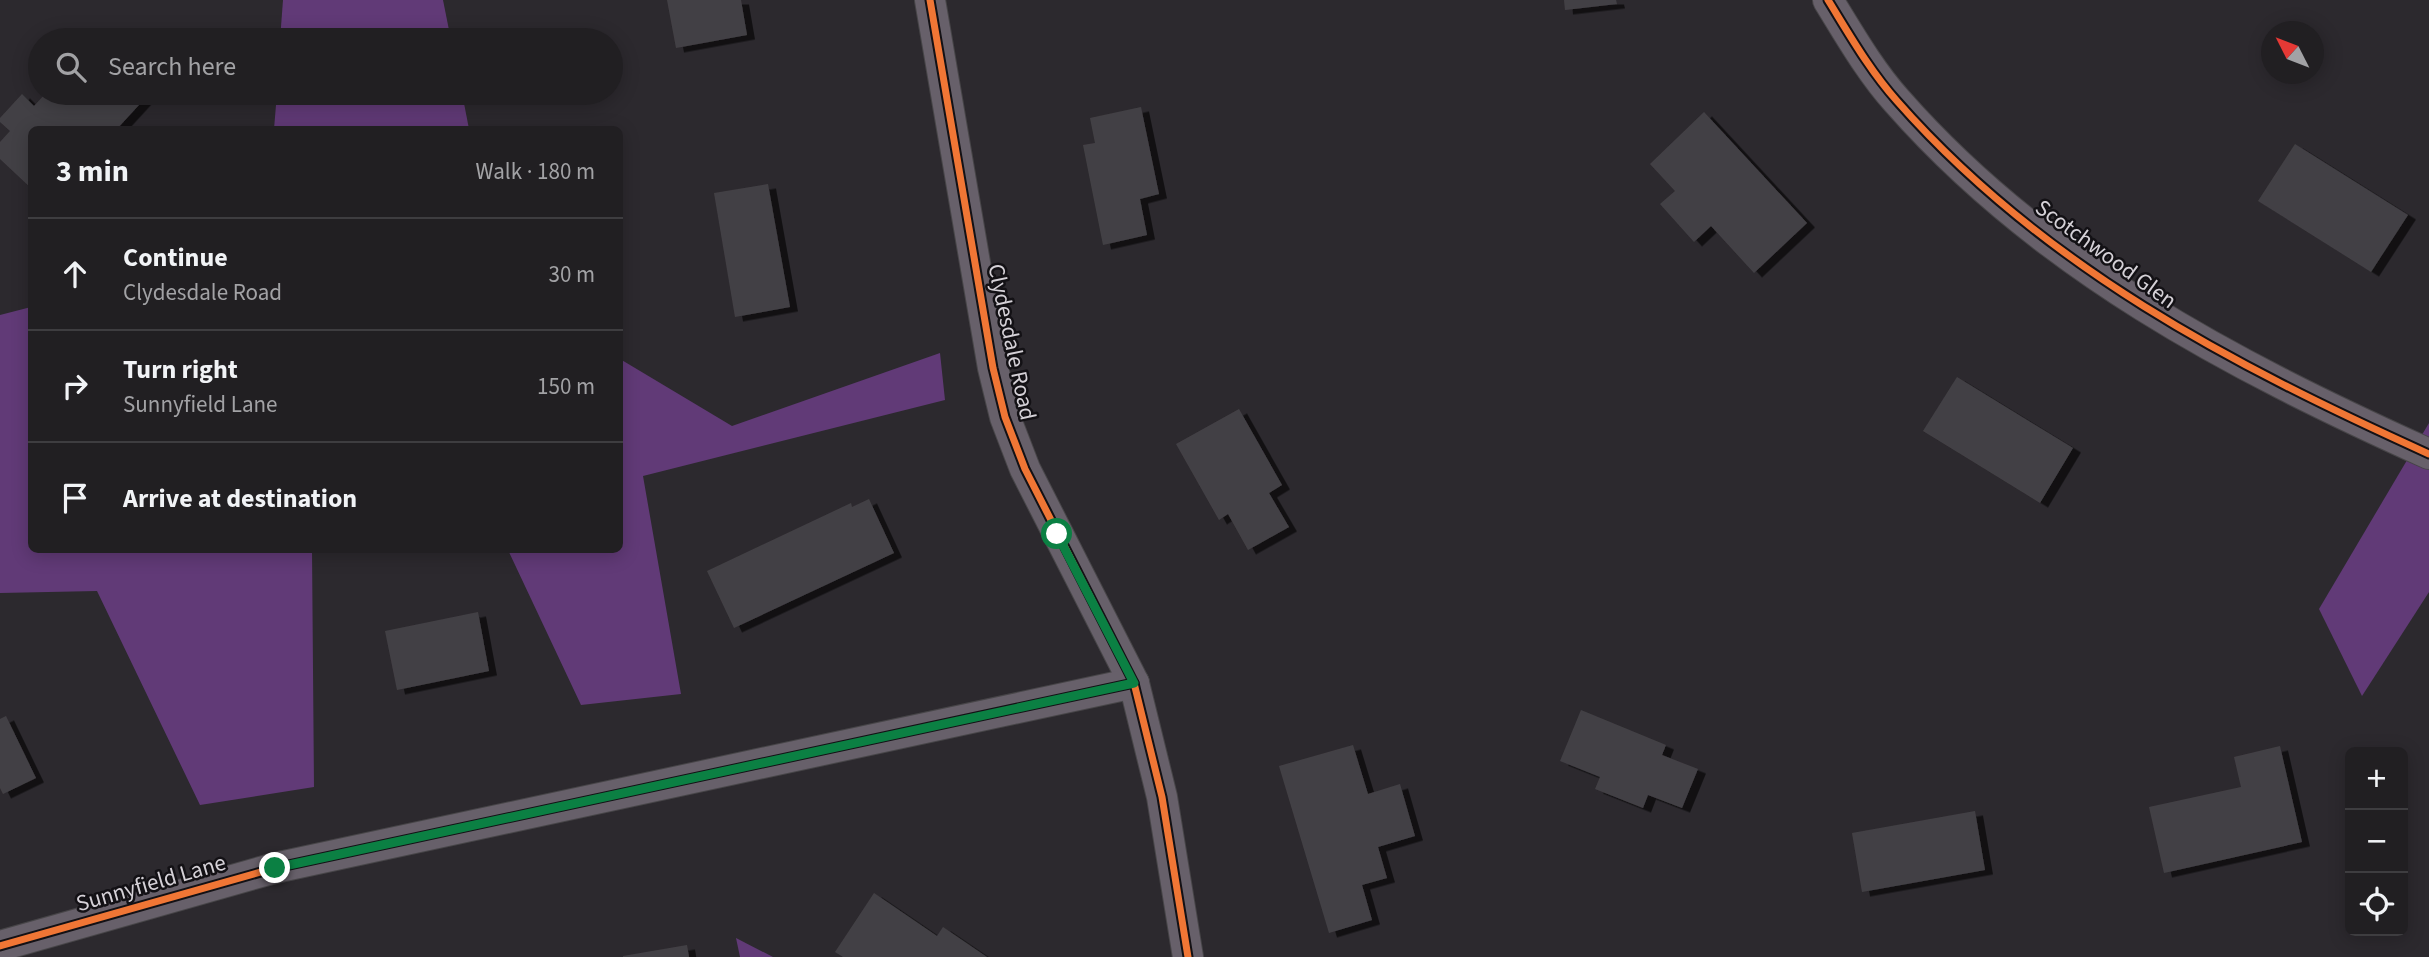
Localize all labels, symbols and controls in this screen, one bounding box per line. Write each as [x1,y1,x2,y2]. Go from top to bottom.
north arrow [2261,21,2324,84]
search box [28,28,623,105]
icon: search [52,48,90,86]
text: Search here [108,48,236,85]
text: 3 min [56,150,129,193]
text: Walk · 180 m [476,155,595,188]
street label: Scotchwood Glen [2029,191,2183,317]
text: Continue [123,239,228,276]
icon: ahead [56,255,94,293]
text: 30 m [548,258,595,291]
street label: Clydesdale Road [979,261,1045,423]
text: Clydesdale Road [123,276,282,309]
text: Turn right [123,351,238,388]
icon: right [56,367,94,405]
text: 150 m [537,370,595,403]
text: Sunnyfield Lane [123,388,277,421]
icon: arrive [56,479,94,517]
text: Arrive at destination [123,480,357,517]
route start [1041,518,1072,549]
map controls [2345,747,2408,936]
button: + [2345,747,2408,810]
button: − [2345,810,2408,873]
street label: Sunnyfield Lane [72,846,230,920]
route end [259,852,290,883]
button: locate [2345,873,2408,936]

